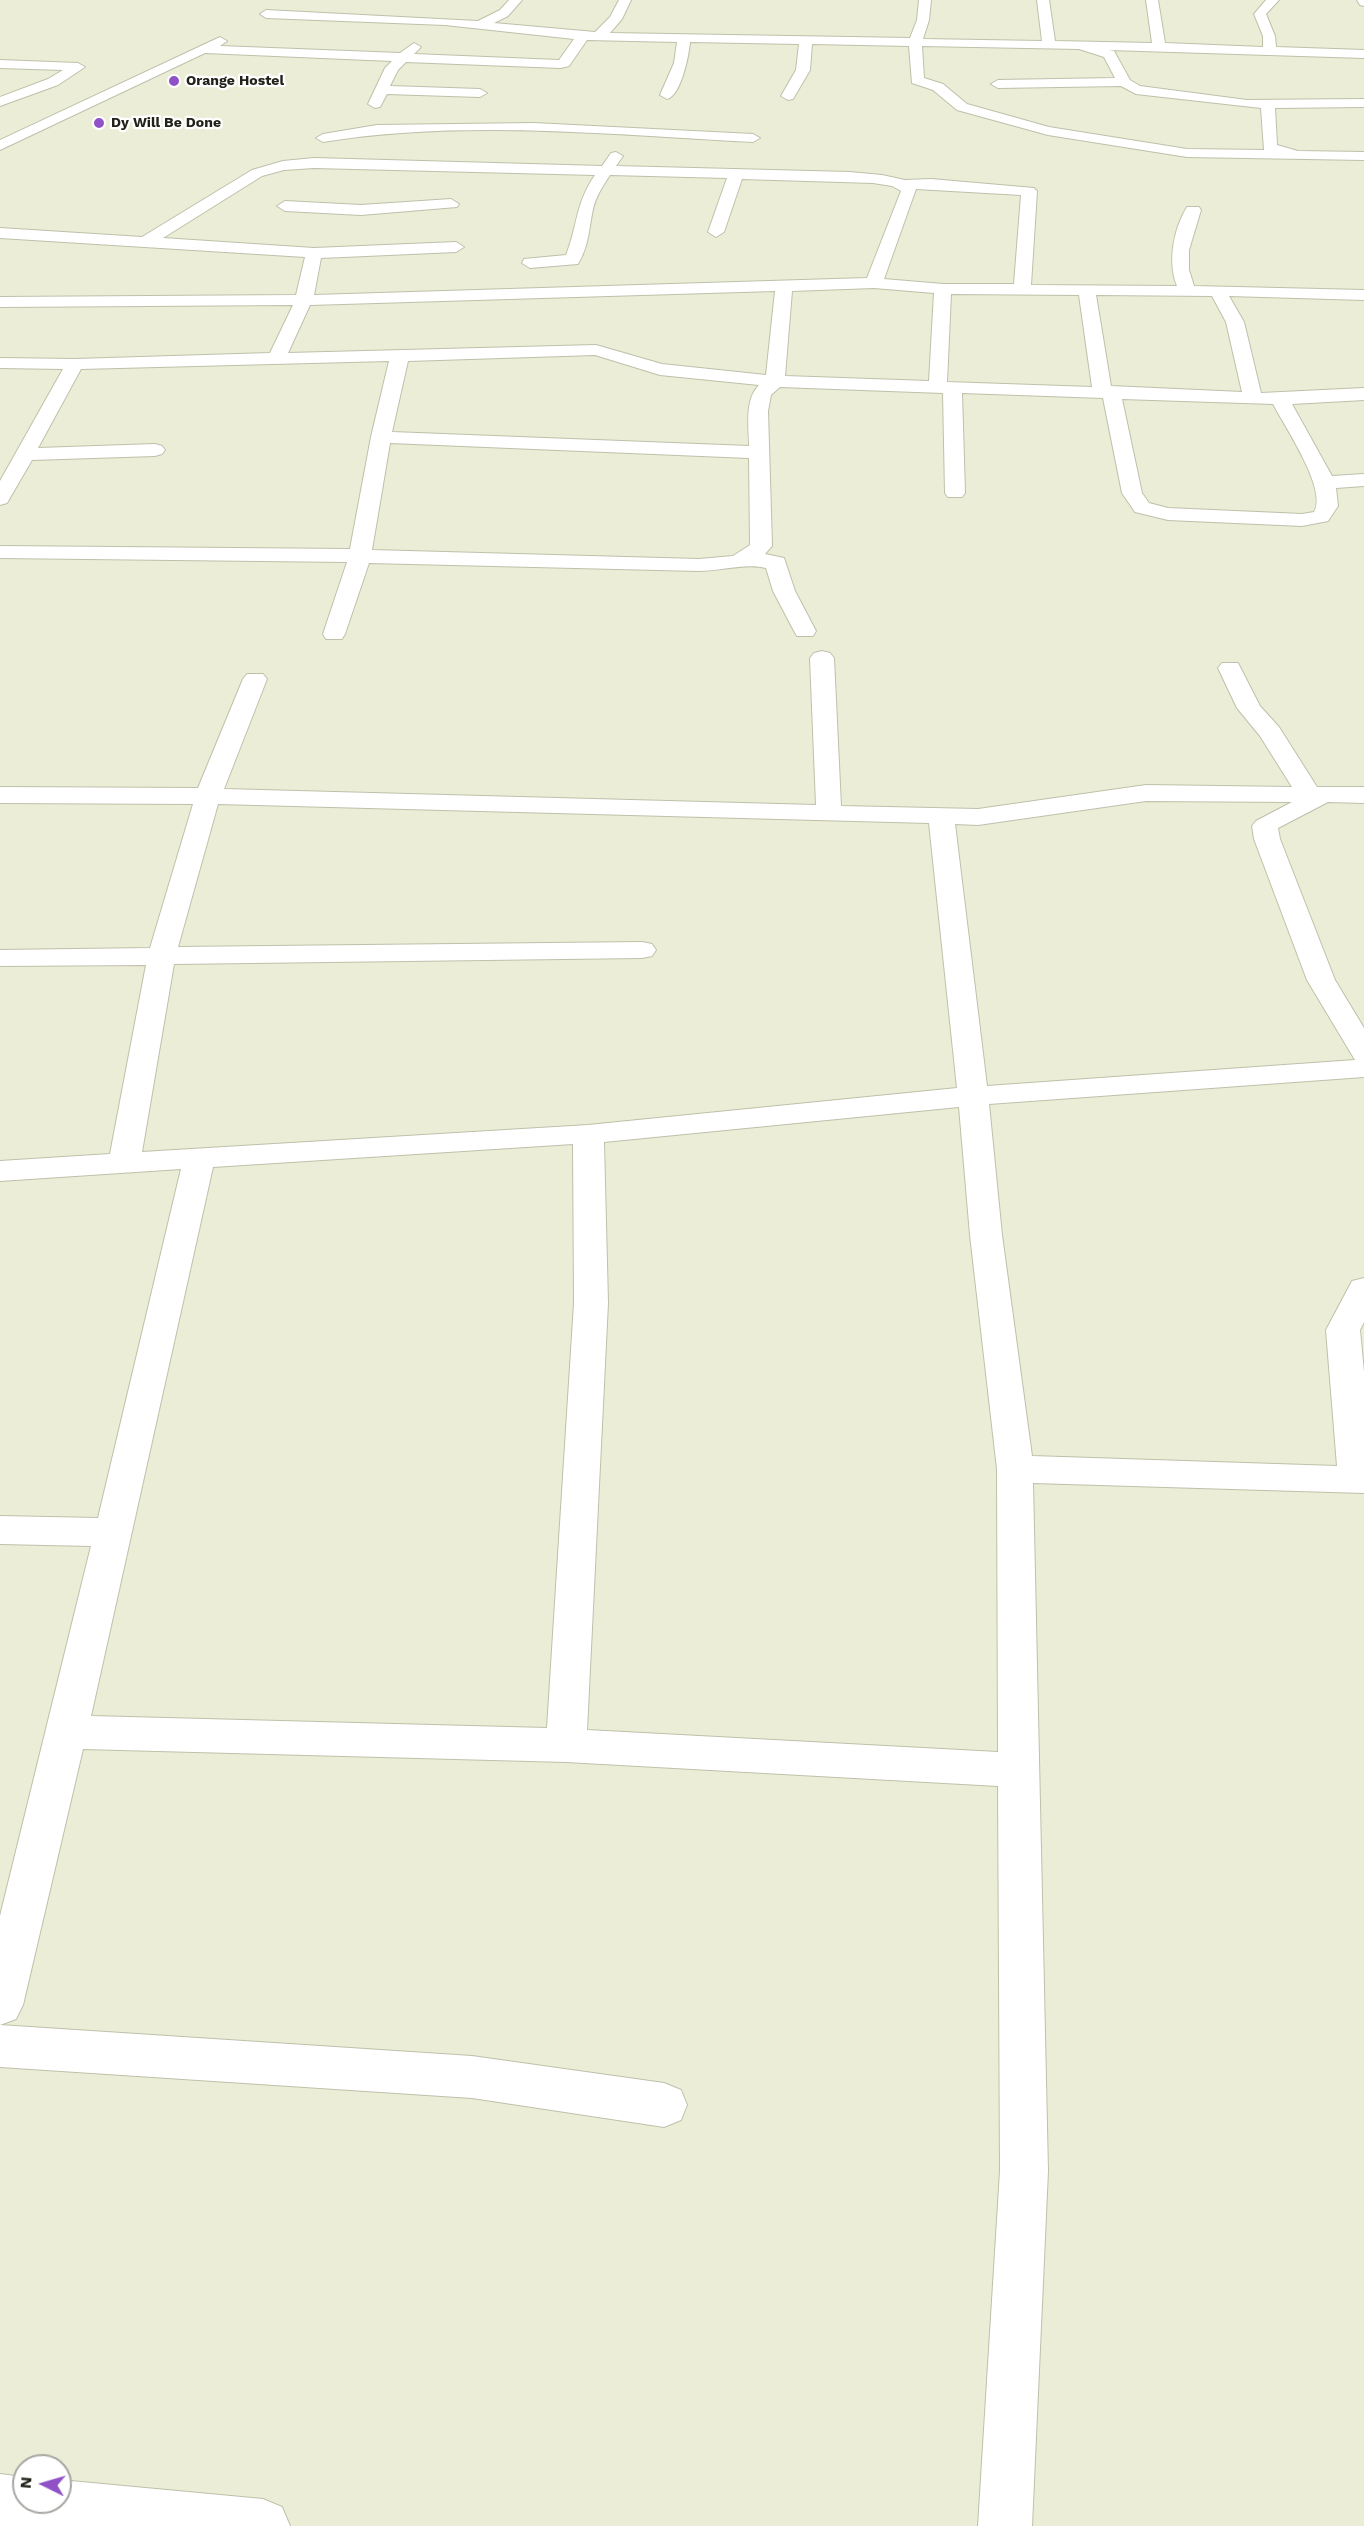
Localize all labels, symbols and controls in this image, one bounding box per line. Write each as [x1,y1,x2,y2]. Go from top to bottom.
place label: Orange Hostel [186,73,284,89]
marker: Orange Hostel [167,74,181,88]
place label: Dy Will Be Done [111,115,221,131]
marker: Dy Will Be Done [92,116,106,130]
north arrow [12,2454,72,2514]
text: N [16,2476,36,2489]

